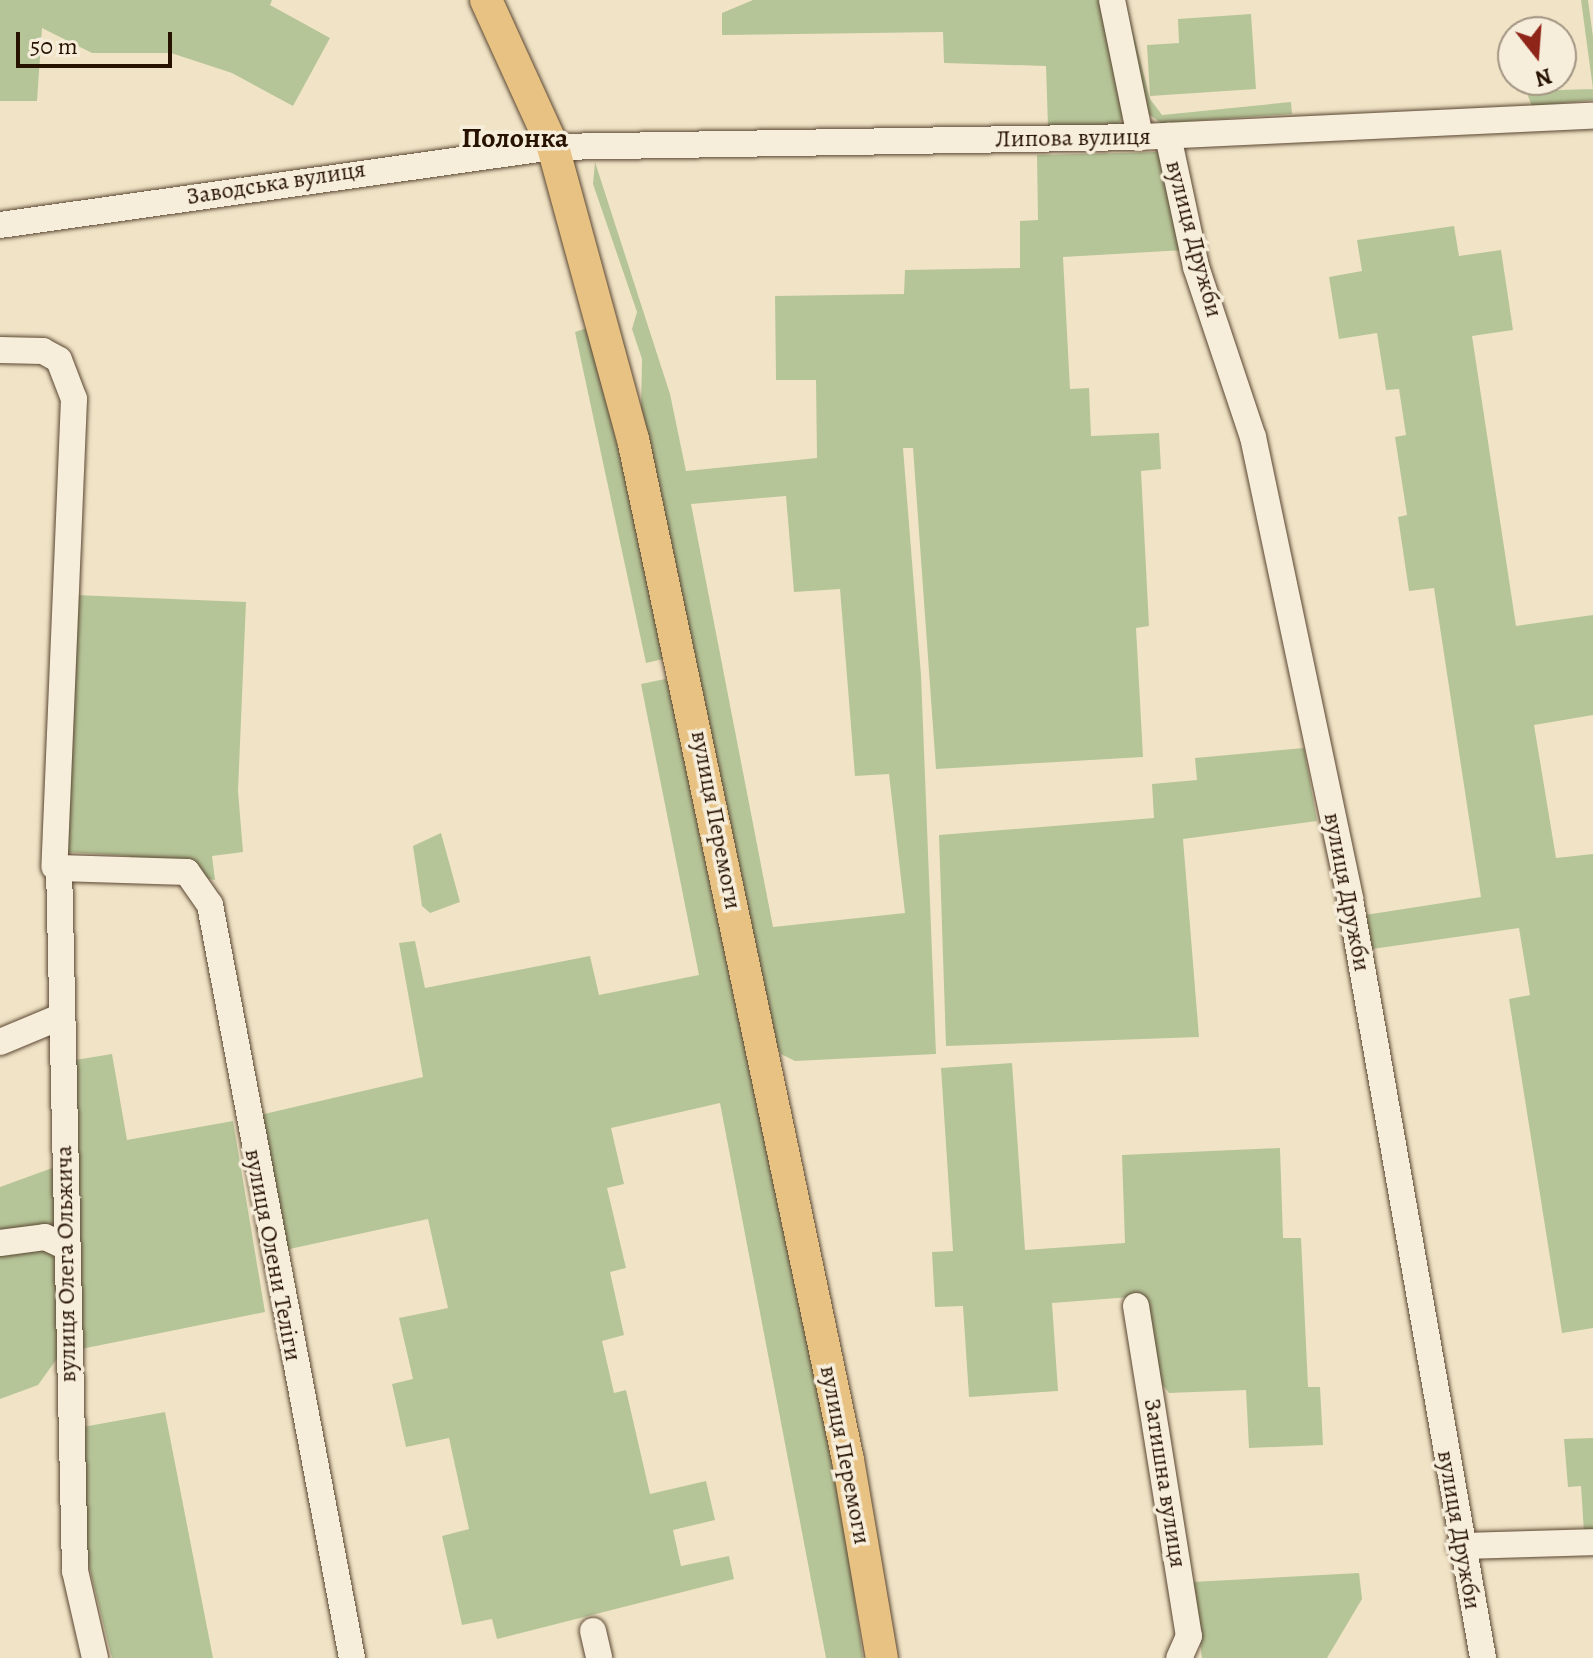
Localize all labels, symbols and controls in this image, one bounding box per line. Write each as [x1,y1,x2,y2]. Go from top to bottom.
scale bar [20,16,176,66]
north arrow [1497,16,1577,96]
text: 50 m [30,30,78,62]
text: N [1531,60,1555,94]
district label: Полонка [462,121,568,155]
street label: Липова вулиця [995,122,1151,154]
street label: Заводська вулиця [184,155,368,211]
street label: вулиця Дружби [1159,157,1229,321]
street label: вулиця Перемоги [685,728,747,912]
street label: вулиця Дружби [1317,810,1377,974]
street label: вулиця Олега Ольжича [50,1145,82,1383]
street label: вулиця Олени Теліги [238,1146,308,1364]
street label: вулиця Перемоги [814,1363,876,1547]
street label: Затишна вулиця [1137,1396,1193,1570]
street label: вулиця Дружби [1431,1448,1487,1612]

